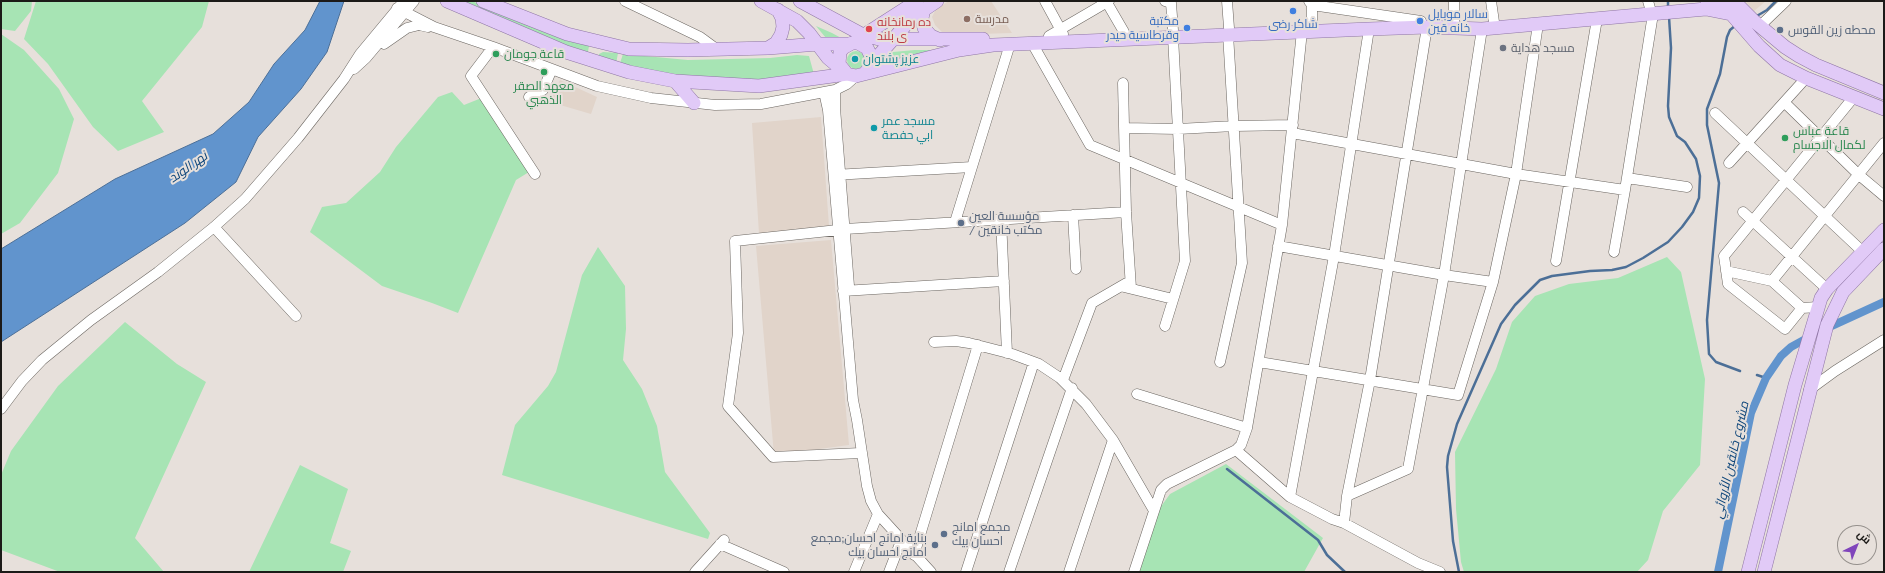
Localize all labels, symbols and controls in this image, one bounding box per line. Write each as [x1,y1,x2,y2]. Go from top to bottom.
marker: شاكر رضى [1288,6,1298,16]
place label: سالار موبايل خانه قين [1428,7,1488,35]
place label: مدرسة [975,12,1009,26]
marker: مدرسة [962,14,972,24]
place label: مكتبة وقرطاسية حيدر [1106,14,1179,42]
place label: ده رمانخانه ى بلند [877,15,931,43]
marker: سالار موبايل خانه قين [1415,16,1425,26]
place label: شاكر رضى [1268,17,1318,31]
marker: مكتبة وقرطاسية حيدر [1182,23,1192,33]
place label: محطه زين القوس [1788,23,1876,37]
marker: ده رمانخانه ى بلند [864,24,874,34]
marker: محطه زين القوس [1775,25,1785,35]
place label: مسجد هداية [1511,41,1575,55]
marker: مسجد هداية [1498,43,1508,53]
place label: قاعة جومان [504,47,564,61]
marker: قاعة جومان [491,49,501,59]
place label: عزيز پشتوان [863,52,919,66]
marker: عزيز پشتوان [850,54,860,64]
marker: معهد الصقر الذهبي [539,67,549,77]
place label: معهد الصقر الذهبي [514,79,574,107]
place label: مسجد عمر ابي حفصة [882,114,935,142]
marker: مسجد عمر ابي حفصة [869,123,879,133]
place label: قاعة عباس لكمال الاجسام [1793,124,1865,152]
marker: قاعة عباس لكمال الاجسام [1780,133,1790,143]
water label: نهر الوند [166,148,210,186]
place label: مؤسسة العين / مكتب خانقين [969,209,1042,237]
marker: مؤسسة العين / مكتب خانقين [956,218,966,228]
water label: مشروع خانقين الأروائي [1710,400,1752,520]
place label: مجمع امانج احسان بيك [952,520,1010,548]
north arrow [1837,525,1877,565]
text: ش [1855,527,1874,546]
marker: مجمع امانج احسان بيك [939,529,949,539]
place label: بناية امانج احسان;مجمع امانج احسان بيك [811,531,927,559]
marker: بناية امانج احسان;مجمع امانج احسان بيك [930,540,940,550]

